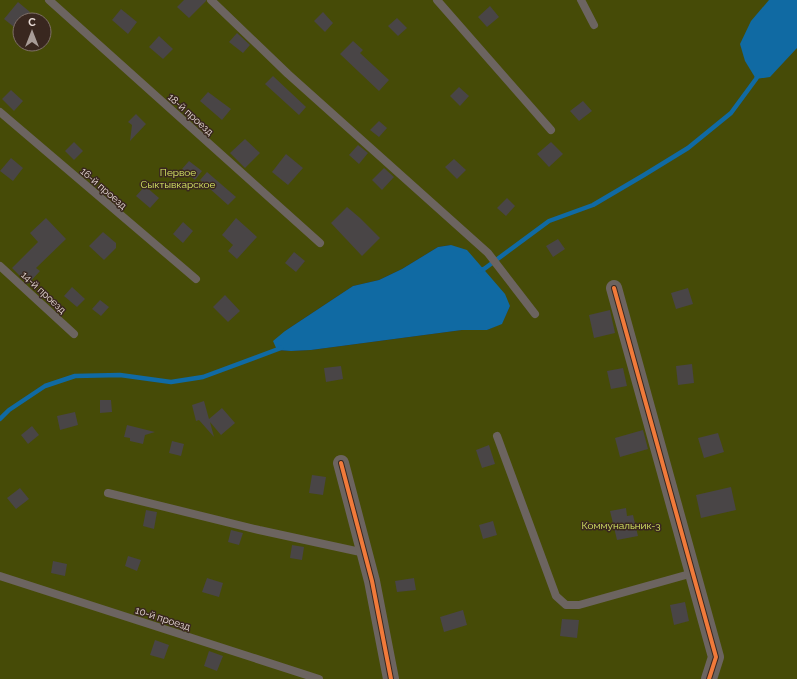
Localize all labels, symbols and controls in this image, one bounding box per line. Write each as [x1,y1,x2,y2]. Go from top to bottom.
north arrow [12,12,52,52]
text: С [28,16,36,29]
street label: 18-й проезд [166,91,216,138]
street label: 16-й проезд [79,166,129,211]
park label: Первое Сыктывкарское [141,167,216,190]
street label: 14-й проезд [19,269,68,316]
park label: Коммунальник-3 [582,520,661,531]
street label: 10-й проезд [134,604,192,633]

